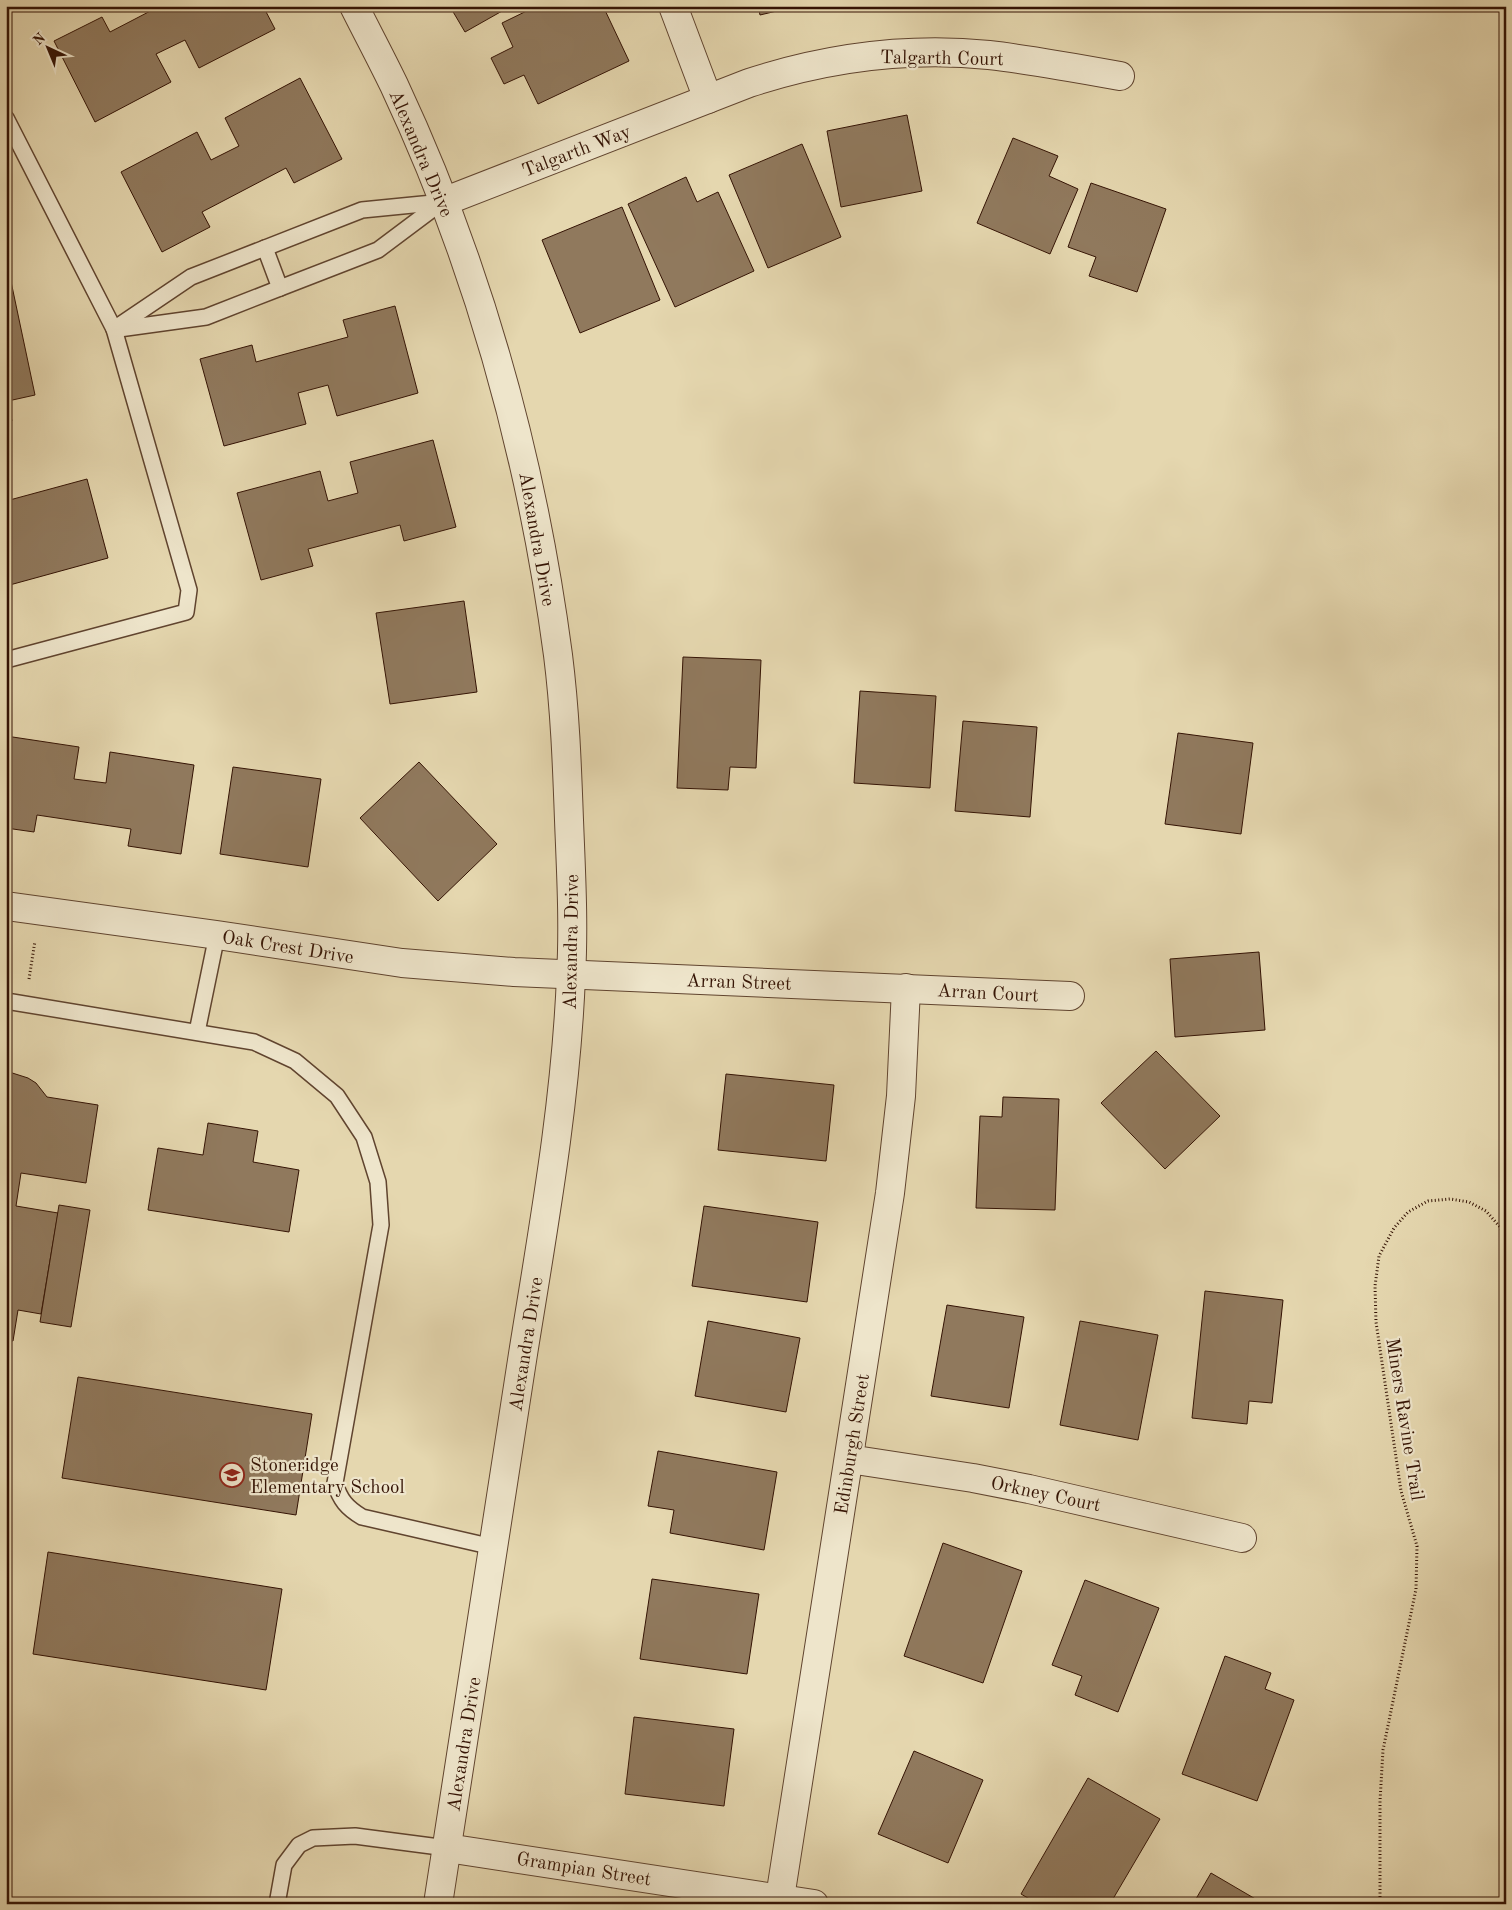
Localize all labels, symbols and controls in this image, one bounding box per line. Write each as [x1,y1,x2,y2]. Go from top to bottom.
north arrow [22,22,72,72]
text: N [31,30,49,48]
street label: Talgarth Court [880,49,1004,70]
street label: Alexandra Drive [384,88,455,220]
street label: Talgarth Way [520,123,634,182]
street label: Alexandra Drive [514,471,557,608]
street label: Alexandra Drive [562,874,583,1010]
street label: Oak Crest Drive [220,929,355,968]
street label: Arran Street [686,972,792,995]
street label: Arran Court [937,982,1039,1007]
street label: Alexandra Drive [507,1276,547,1413]
street label: Miners Ravine Trail [1381,1337,1426,1502]
street label: Edinburgh Street [833,1373,874,1516]
place label: Stoneridge Elementary School [250,1457,405,1498]
school or university icon: Stoneridge Elementary School [219,1462,245,1488]
street label: Orkney Court [989,1474,1102,1516]
street label: Alexandra Drive [445,1676,485,1813]
street label: Grampian Street [515,1850,652,1891]

